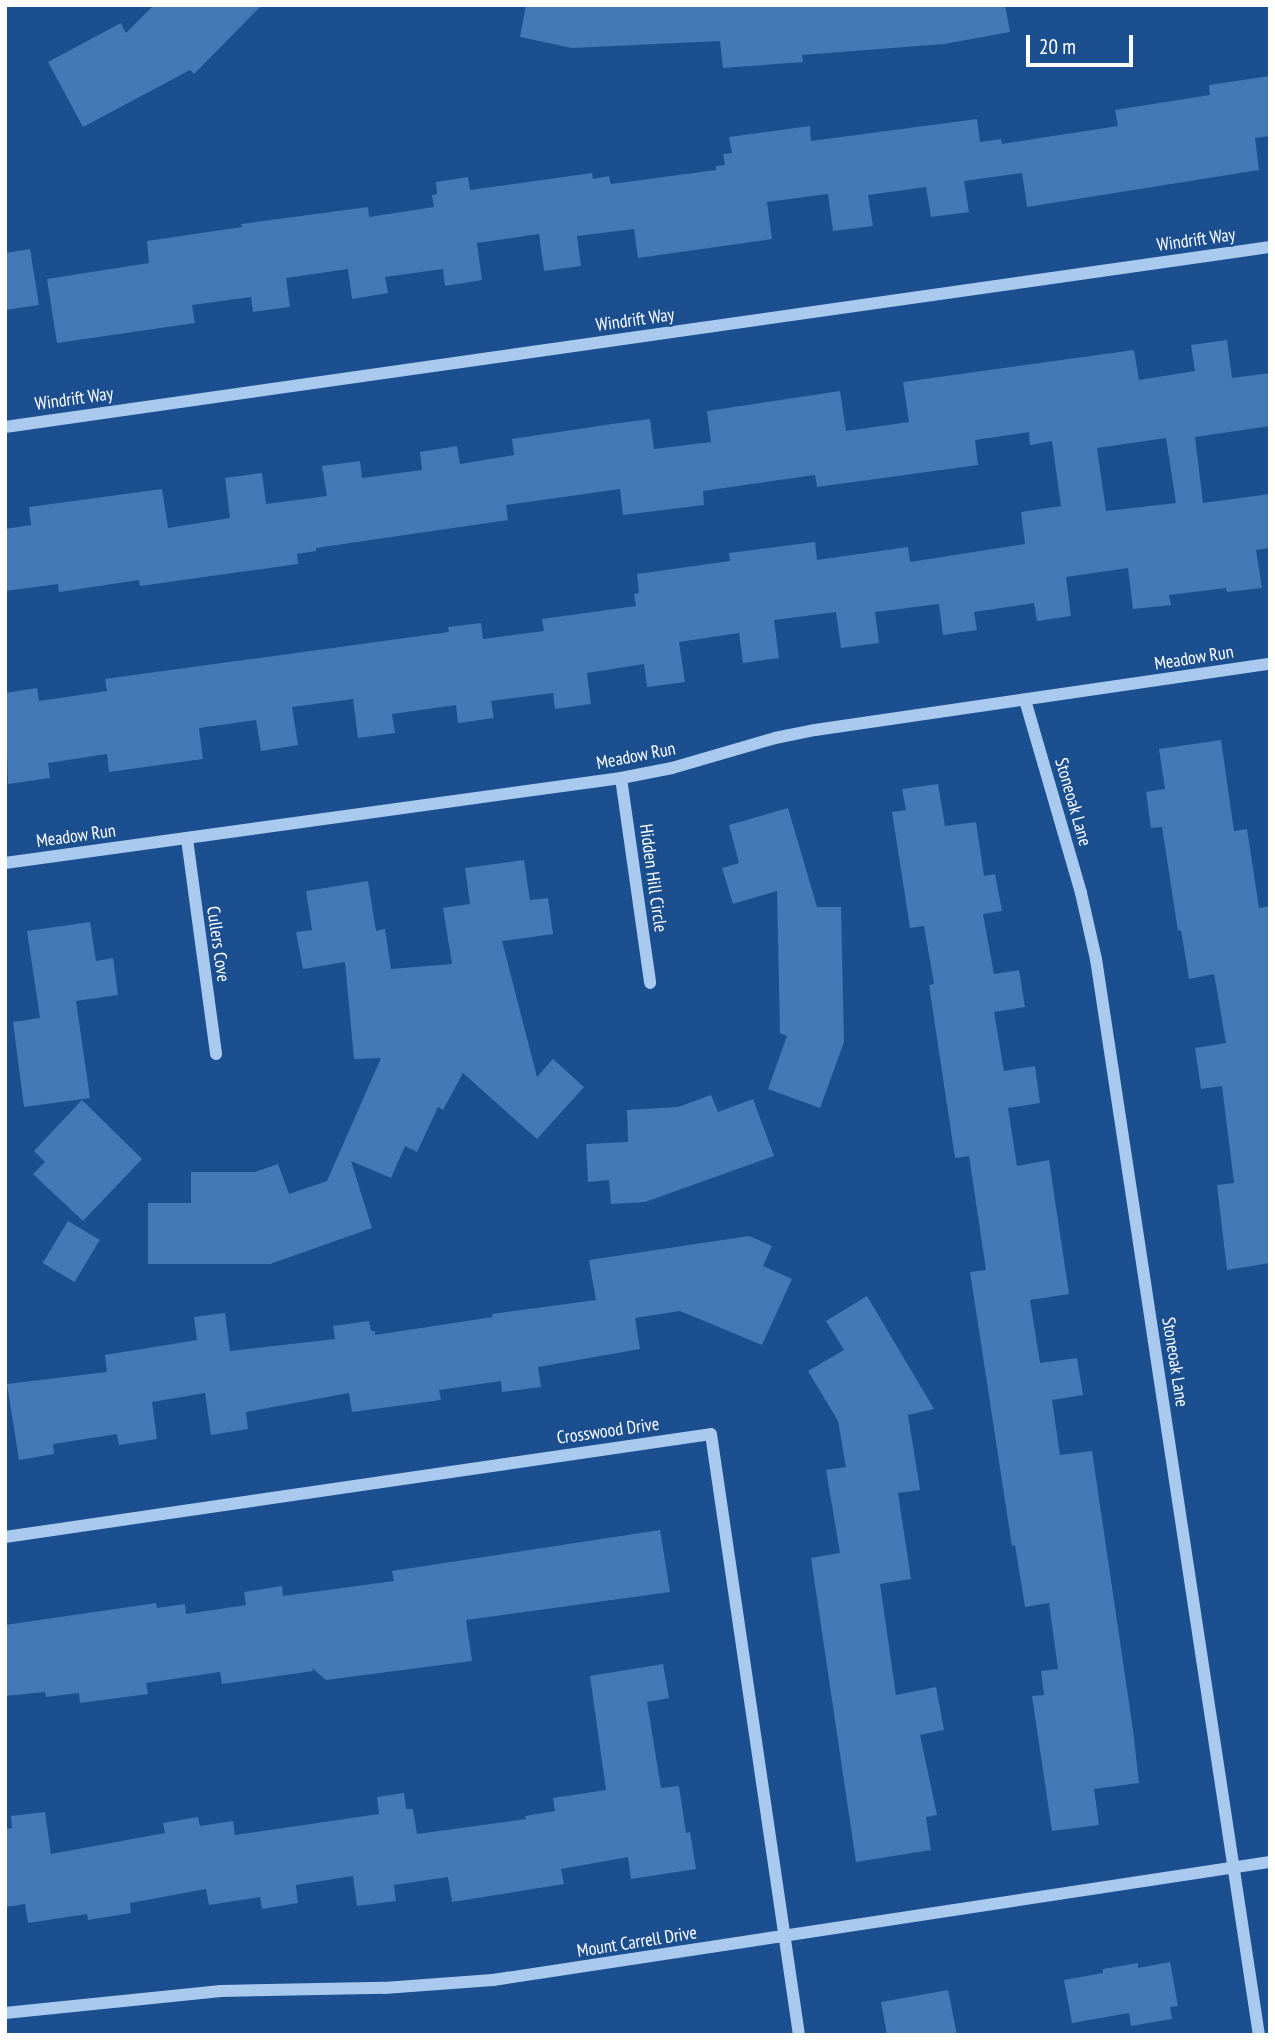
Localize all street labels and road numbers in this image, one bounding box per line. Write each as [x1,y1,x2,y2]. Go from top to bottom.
street label: Windrift Way [1155,224,1237,256]
street label: Windrift Way [594,304,676,336]
street label: Windrift Way [33,383,115,415]
street label: Meadow Run [1153,641,1235,675]
street label: Meadow Run [595,738,677,774]
street label: Stoneoak Lane [1050,755,1096,849]
street label: Meadow Run [35,820,117,852]
street label: Hidden Hill Circle [635,822,671,934]
street label: Cullers Cove [202,905,234,983]
street label: Stoneoak Lane [1157,1315,1193,1409]
street label: Crosswood Drive [555,1413,661,1449]
street label: Mount Carrell Drive [575,1922,699,1962]

